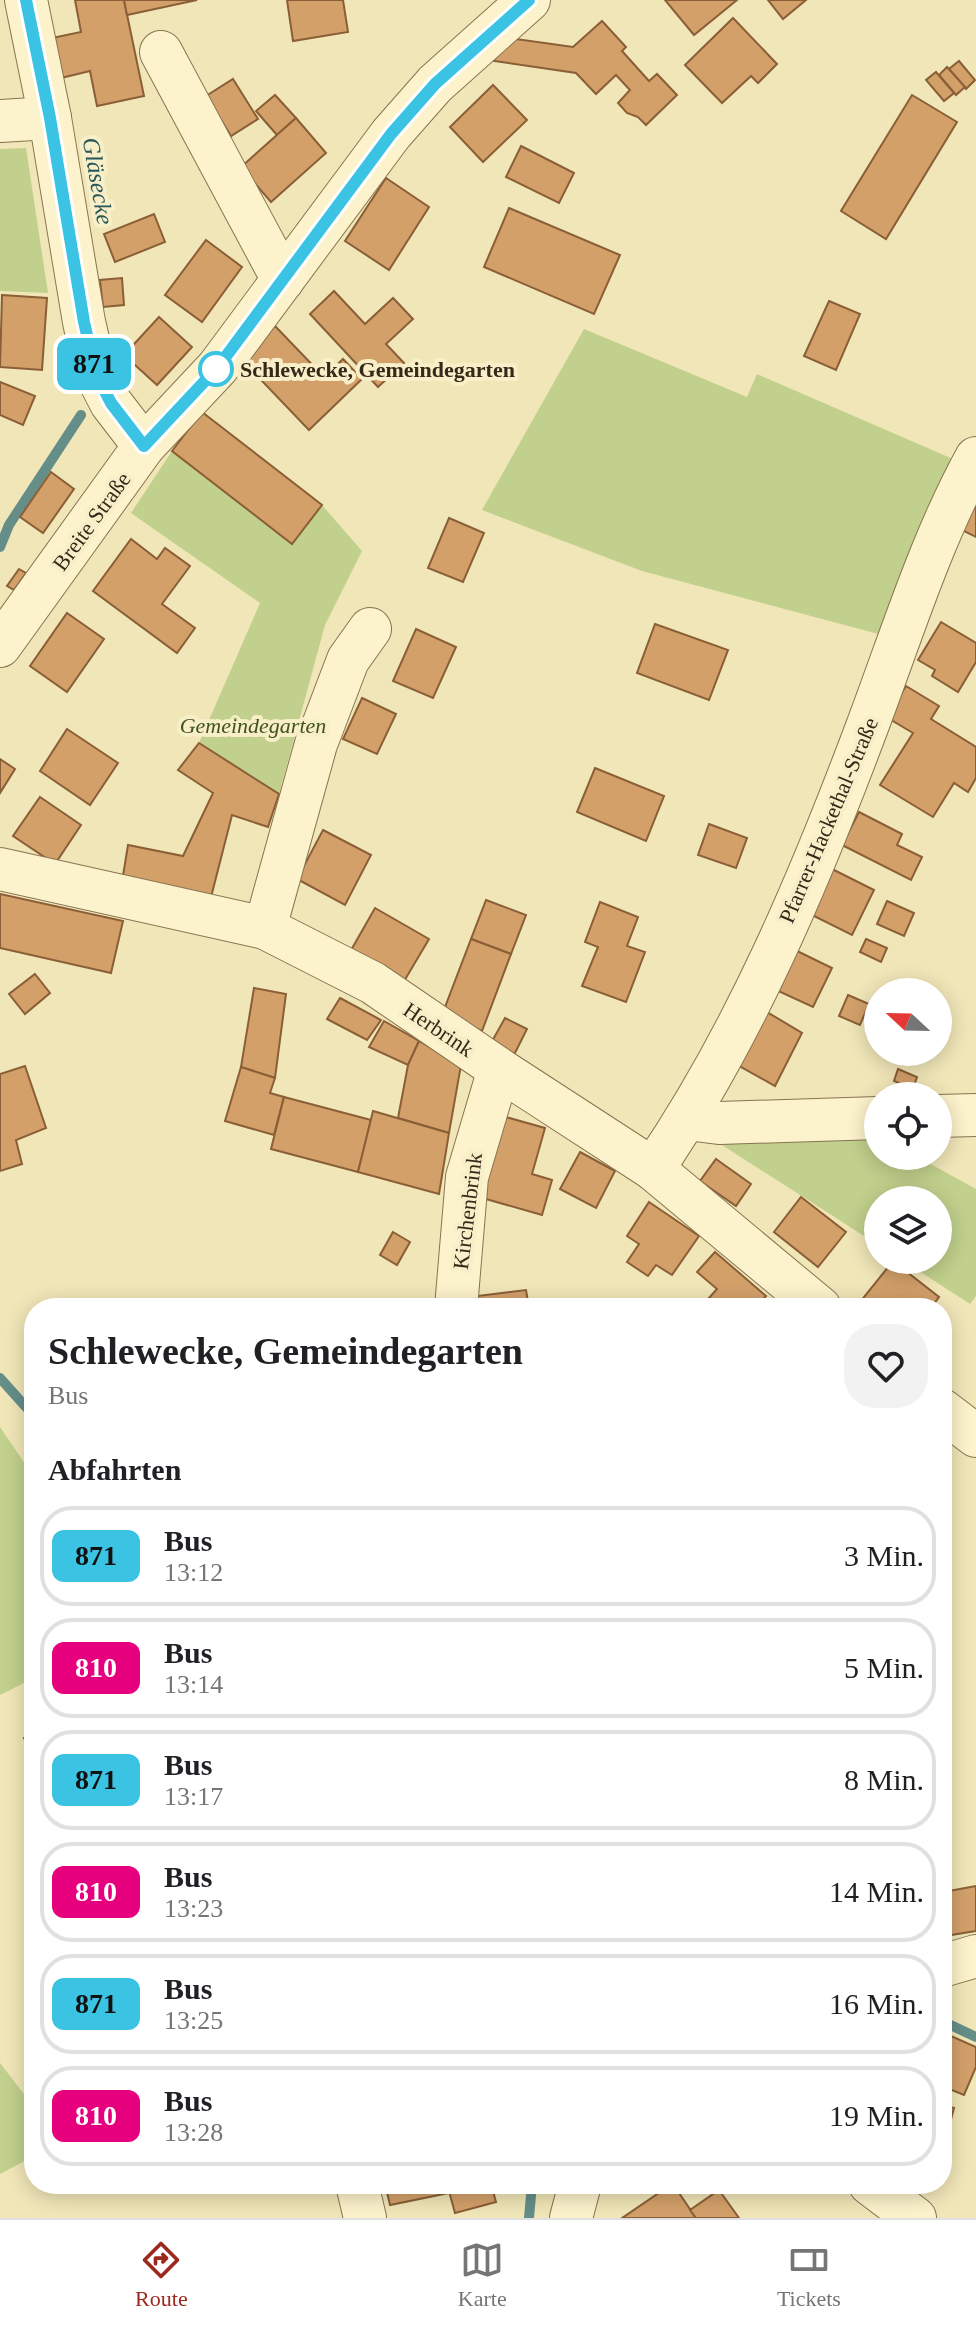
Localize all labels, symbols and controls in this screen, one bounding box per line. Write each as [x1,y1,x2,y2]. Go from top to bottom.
water label: Gläsecke [78,135,118,227]
line badge: 871 [48,338,140,390]
text: 871 [73,348,115,379]
marker: Schlewecke, Gemeindegarten [199,352,233,386]
place label: Schlewecke, Gemeindegarten [240,357,515,382]
street label: Breite Straße [47,467,135,575]
park label: Gemeindegarten [180,713,326,738]
street label: Pfarrer-Hackethal-Straße [774,714,883,927]
north arrow [864,978,952,1066]
map controls [864,978,952,1274]
street label: Herbrink [399,997,479,1062]
button: locate [864,1082,952,1170]
street label: Kirchenbrink [448,1151,487,1271]
button: layers [864,1186,952,1274]
button: heart [844,1324,928,1408]
text: Schlewecke, Gemeindegarten [48,1330,523,1372]
text: Bus [48,1381,88,1410]
text: Abfahrten [48,1453,181,1486]
text: Bus [164,1524,212,1557]
text: 3 Min. [844,1539,924,1572]
text: 871 [75,1540,117,1571]
text: 13:12 [164,1558,223,1587]
text: Bus [164,1636,212,1669]
text: 5 Min. [844,1651,924,1684]
text: 810 [75,1652,117,1683]
text: 13:14 [164,1670,223,1699]
text: Bus [164,1748,212,1781]
text: 8 Min. [844,1763,924,1796]
text: 871 [75,1764,117,1795]
text: 13:17 [164,1782,223,1811]
text: Bus [164,1860,212,1893]
text: 14 Min. [829,1875,924,1908]
text: 810 [75,1876,117,1907]
text: 13:23 [164,1894,223,1923]
text: Bus [164,1972,212,2005]
text: 16 Min. [829,1987,924,2020]
text: 871 [75,1988,117,2019]
text: 13:25 [164,2006,223,2035]
text: Bus [164,2084,212,2117]
text: 19 Min. [829,2099,924,2132]
text: 810 [75,2100,117,2131]
text: 13:28 [164,2118,223,2147]
tab: Route [135,2238,188,2312]
tab: Karte [458,2238,507,2312]
tab: Tickets [777,2238,841,2312]

